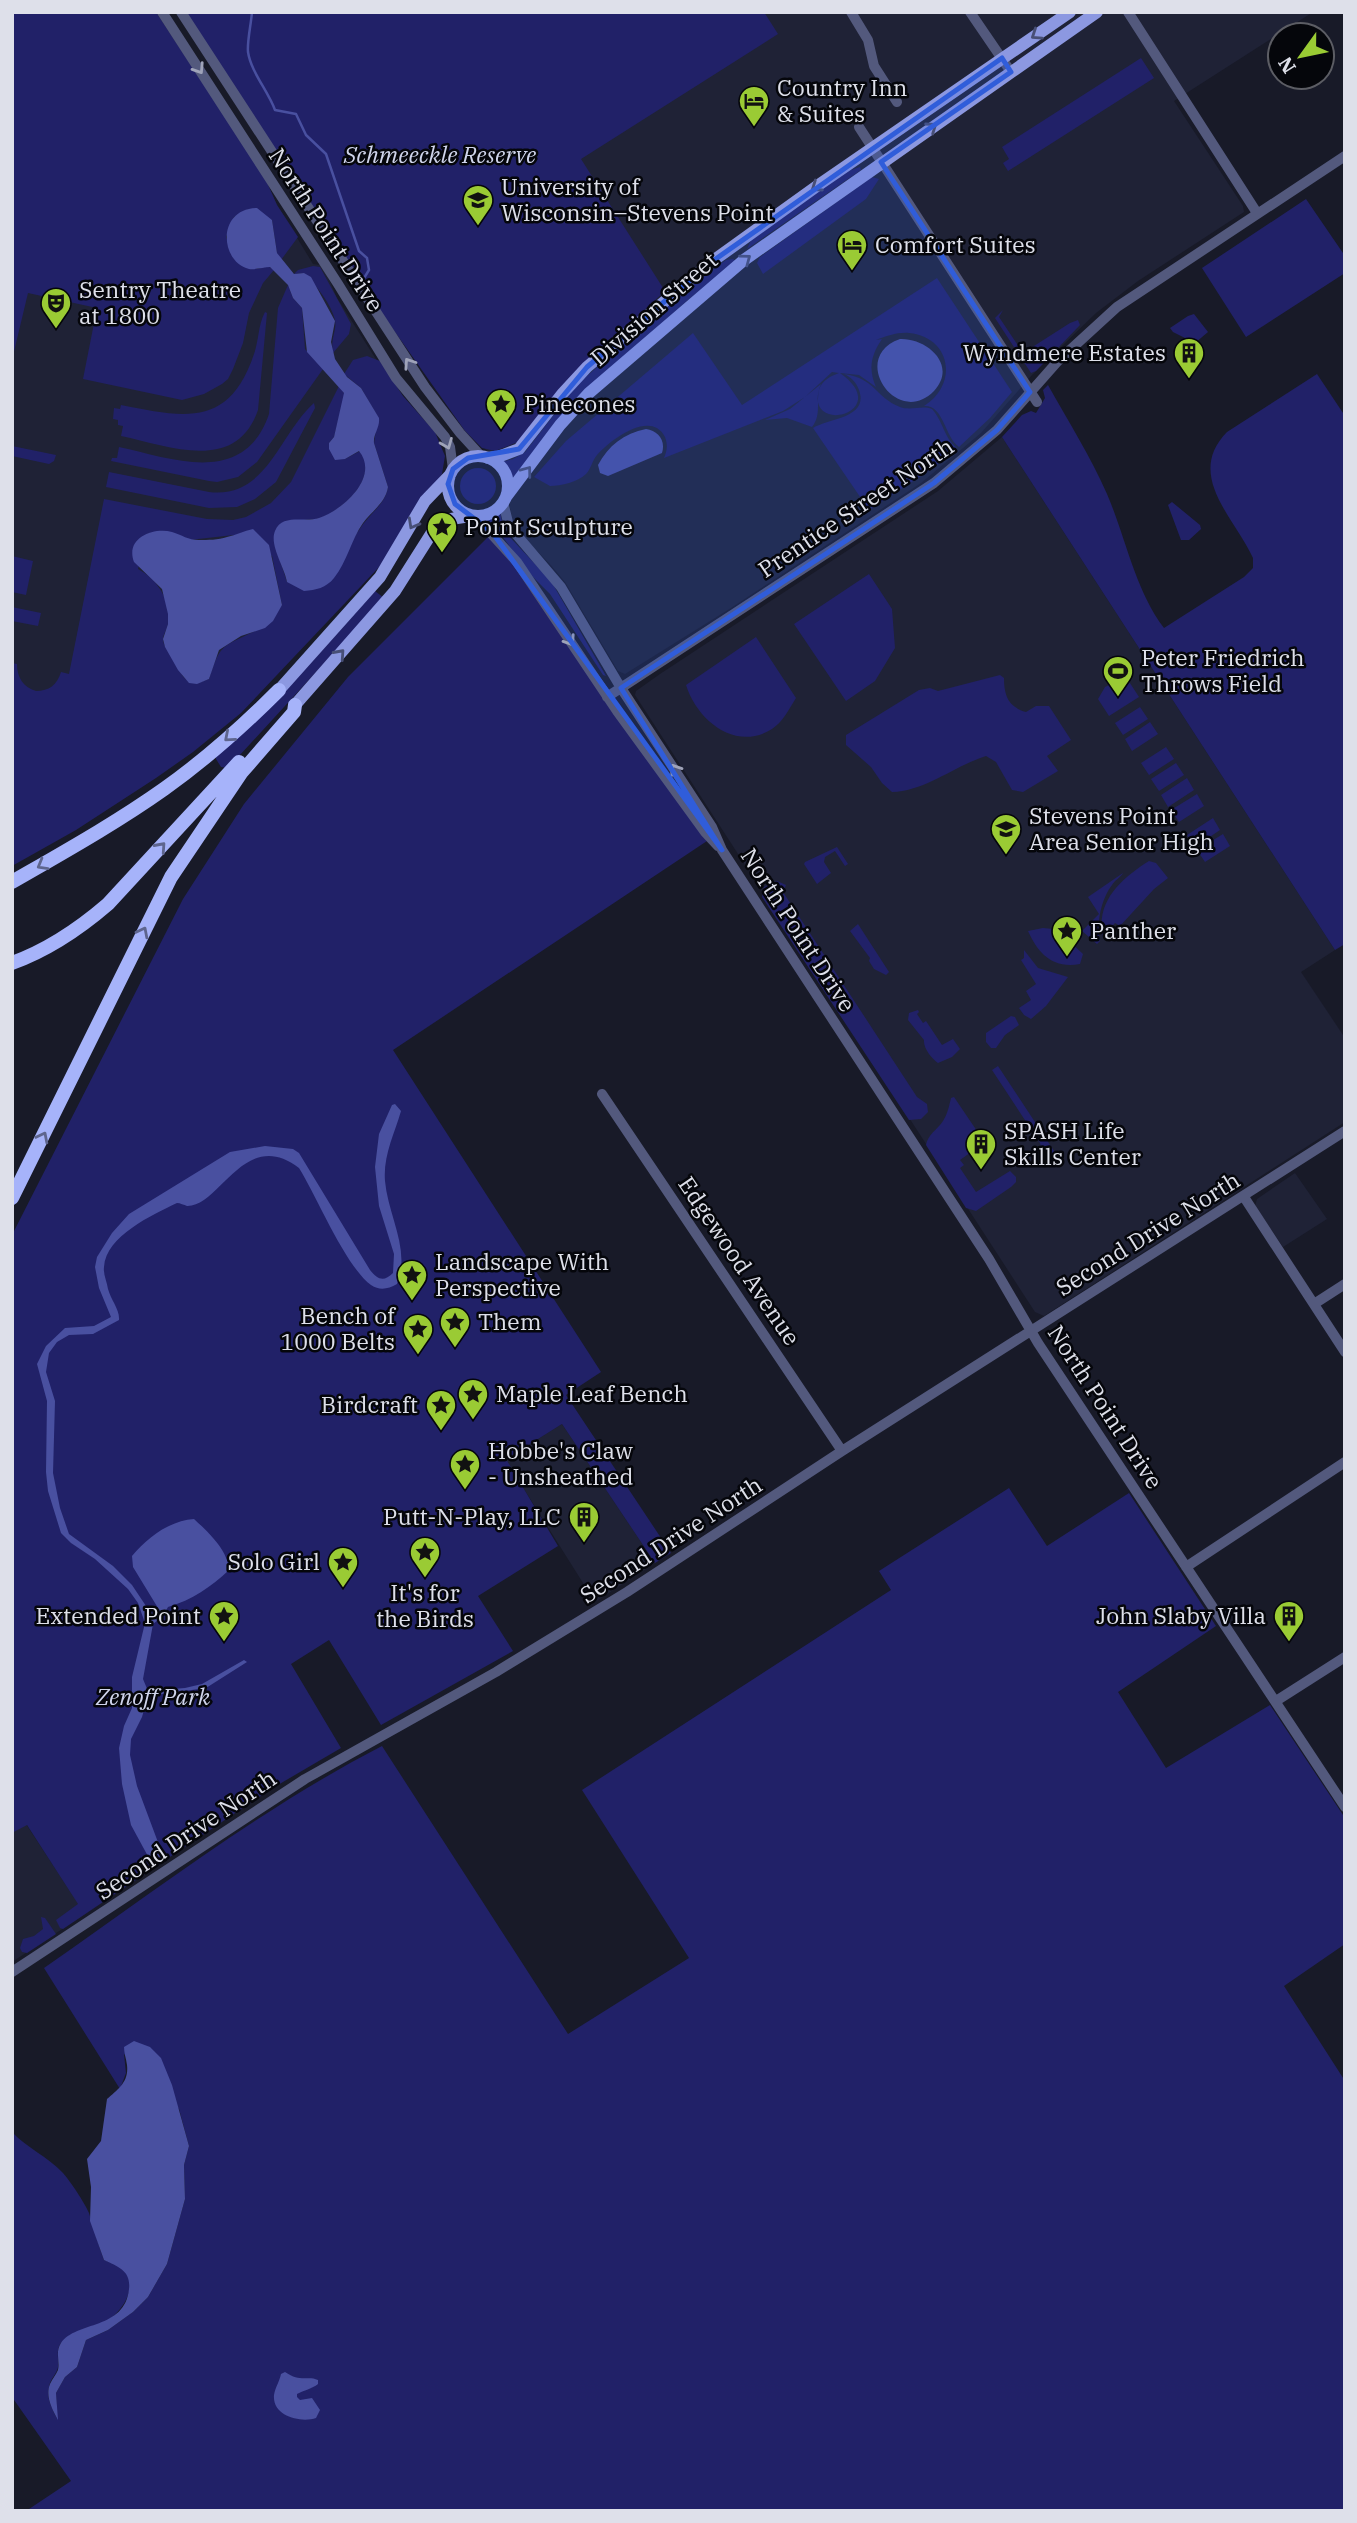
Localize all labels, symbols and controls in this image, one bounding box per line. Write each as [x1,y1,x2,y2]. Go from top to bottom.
north arrow [1266,21,1336,91]
one-way arrow [1031,27,1044,39]
text: N [1273,52,1301,78]
one-way arrow [191,62,204,75]
place label: Country Inn & Suites [777,72,908,128]
hotel icon: Country Inn & Suites [737,84,771,128]
one-way arrow [924,123,937,135]
park label: Schmeeckle Reserve [343,139,536,169]
street label: North Point Drive [263,142,391,317]
place label: University of Wisconsin–Stevens Point [501,171,773,227]
one-way arrow [811,179,824,191]
school or university icon: University of Wisconsin–Stevens Point [461,183,495,227]
hotel icon: Comfort Suites [835,228,869,272]
place label: Comfort Suites [875,229,1036,259]
street label: Division Street [583,245,723,372]
one-way arrow [739,254,751,267]
place label: Sentry Theatre at 1800 [79,274,241,330]
theatre icon: Sentry Theatre at 1800 [39,286,73,330]
building icon: Wyndmere Estates [1172,336,1206,380]
place label: Wyndmere Estates [963,337,1166,367]
one-way arrow [404,357,417,370]
place icon: Pinecones [484,387,518,431]
place label: Pinecones [524,388,636,418]
street label: Prentice Street North [752,431,959,584]
one-way arrow [438,437,452,449]
one-way arrow [519,466,532,478]
place icon: Point Sculpture [425,510,459,554]
place label: Point Sculpture [465,511,633,541]
one-way arrow [408,517,421,529]
one-way arrow [562,633,575,646]
place label: Peter Friedrich Throws Field [1141,642,1305,698]
one-way arrow [332,649,344,662]
sports icon: Peter Friedrich Throws Field [1101,654,1135,698]
one-way arrow [224,729,237,741]
one-way arrow [671,764,683,777]
place label: Stevens Point Area Senior High [1029,800,1214,856]
school or university icon: Stevens Point Area Senior High [989,812,1023,856]
one-way arrow [153,842,165,855]
street label: North Point Drive [735,842,863,1017]
one-way arrow [36,857,49,870]
place icon: Panther [1050,914,1084,958]
place label: Panther [1090,915,1176,945]
one-way arrow [135,927,149,939]
place label: SPASH Life Skills Center [1004,1115,1141,1171]
building icon: SPASH Life Skills Center [964,1127,998,1171]
one-way arrow [34,1132,48,1144]
street label: Second Drive North [1050,1164,1245,1302]
street label: Edgewood Avenue [672,1170,807,1351]
place label: Landscape With Perspective [435,1246,609,1302]
place icon: Landscape With Perspective [395,1258,429,1302]
place label: Bench of 1000 Belts [280,1300,397,1356]
place icon: Them [438,1305,472,1349]
place label: Them [478,1306,542,1336]
place icon: Bench of 1000 Belts [401,1312,435,1356]
street label: North Point Drive [1042,1319,1170,1494]
place icon: Maple Leaf Bench [456,1377,490,1421]
place label: Maple Leaf Bench [496,1378,688,1408]
place icon: Birdcraft [424,1388,458,1432]
place label: Birdcraft [321,1389,418,1419]
place label: Hobbe's Claw - Unsheathed [488,1435,633,1491]
place icon: Hobbe's Claw - Unsheathed [448,1447,482,1491]
street label: Second Drive North [574,1469,767,1609]
building icon: Putt-N-Play, LLC [567,1500,601,1544]
place label: Putt-N-Play, LLC [383,1501,561,1531]
place icon: It's for the Birds [408,1535,442,1579]
place icon: Solo Girl [326,1545,360,1589]
place label: Solo Girl [227,1546,320,1576]
place label: It's for the Birds [376,1577,474,1633]
place icon: Extended Point [207,1599,241,1643]
building icon: John Slaby Villa [1272,1599,1306,1643]
place label: Extended Point [35,1600,201,1630]
place label: John Slaby Villa [1096,1600,1266,1630]
park label: Zenoff Park [95,1681,211,1711]
street label: Second Drive North [89,1763,282,1906]

